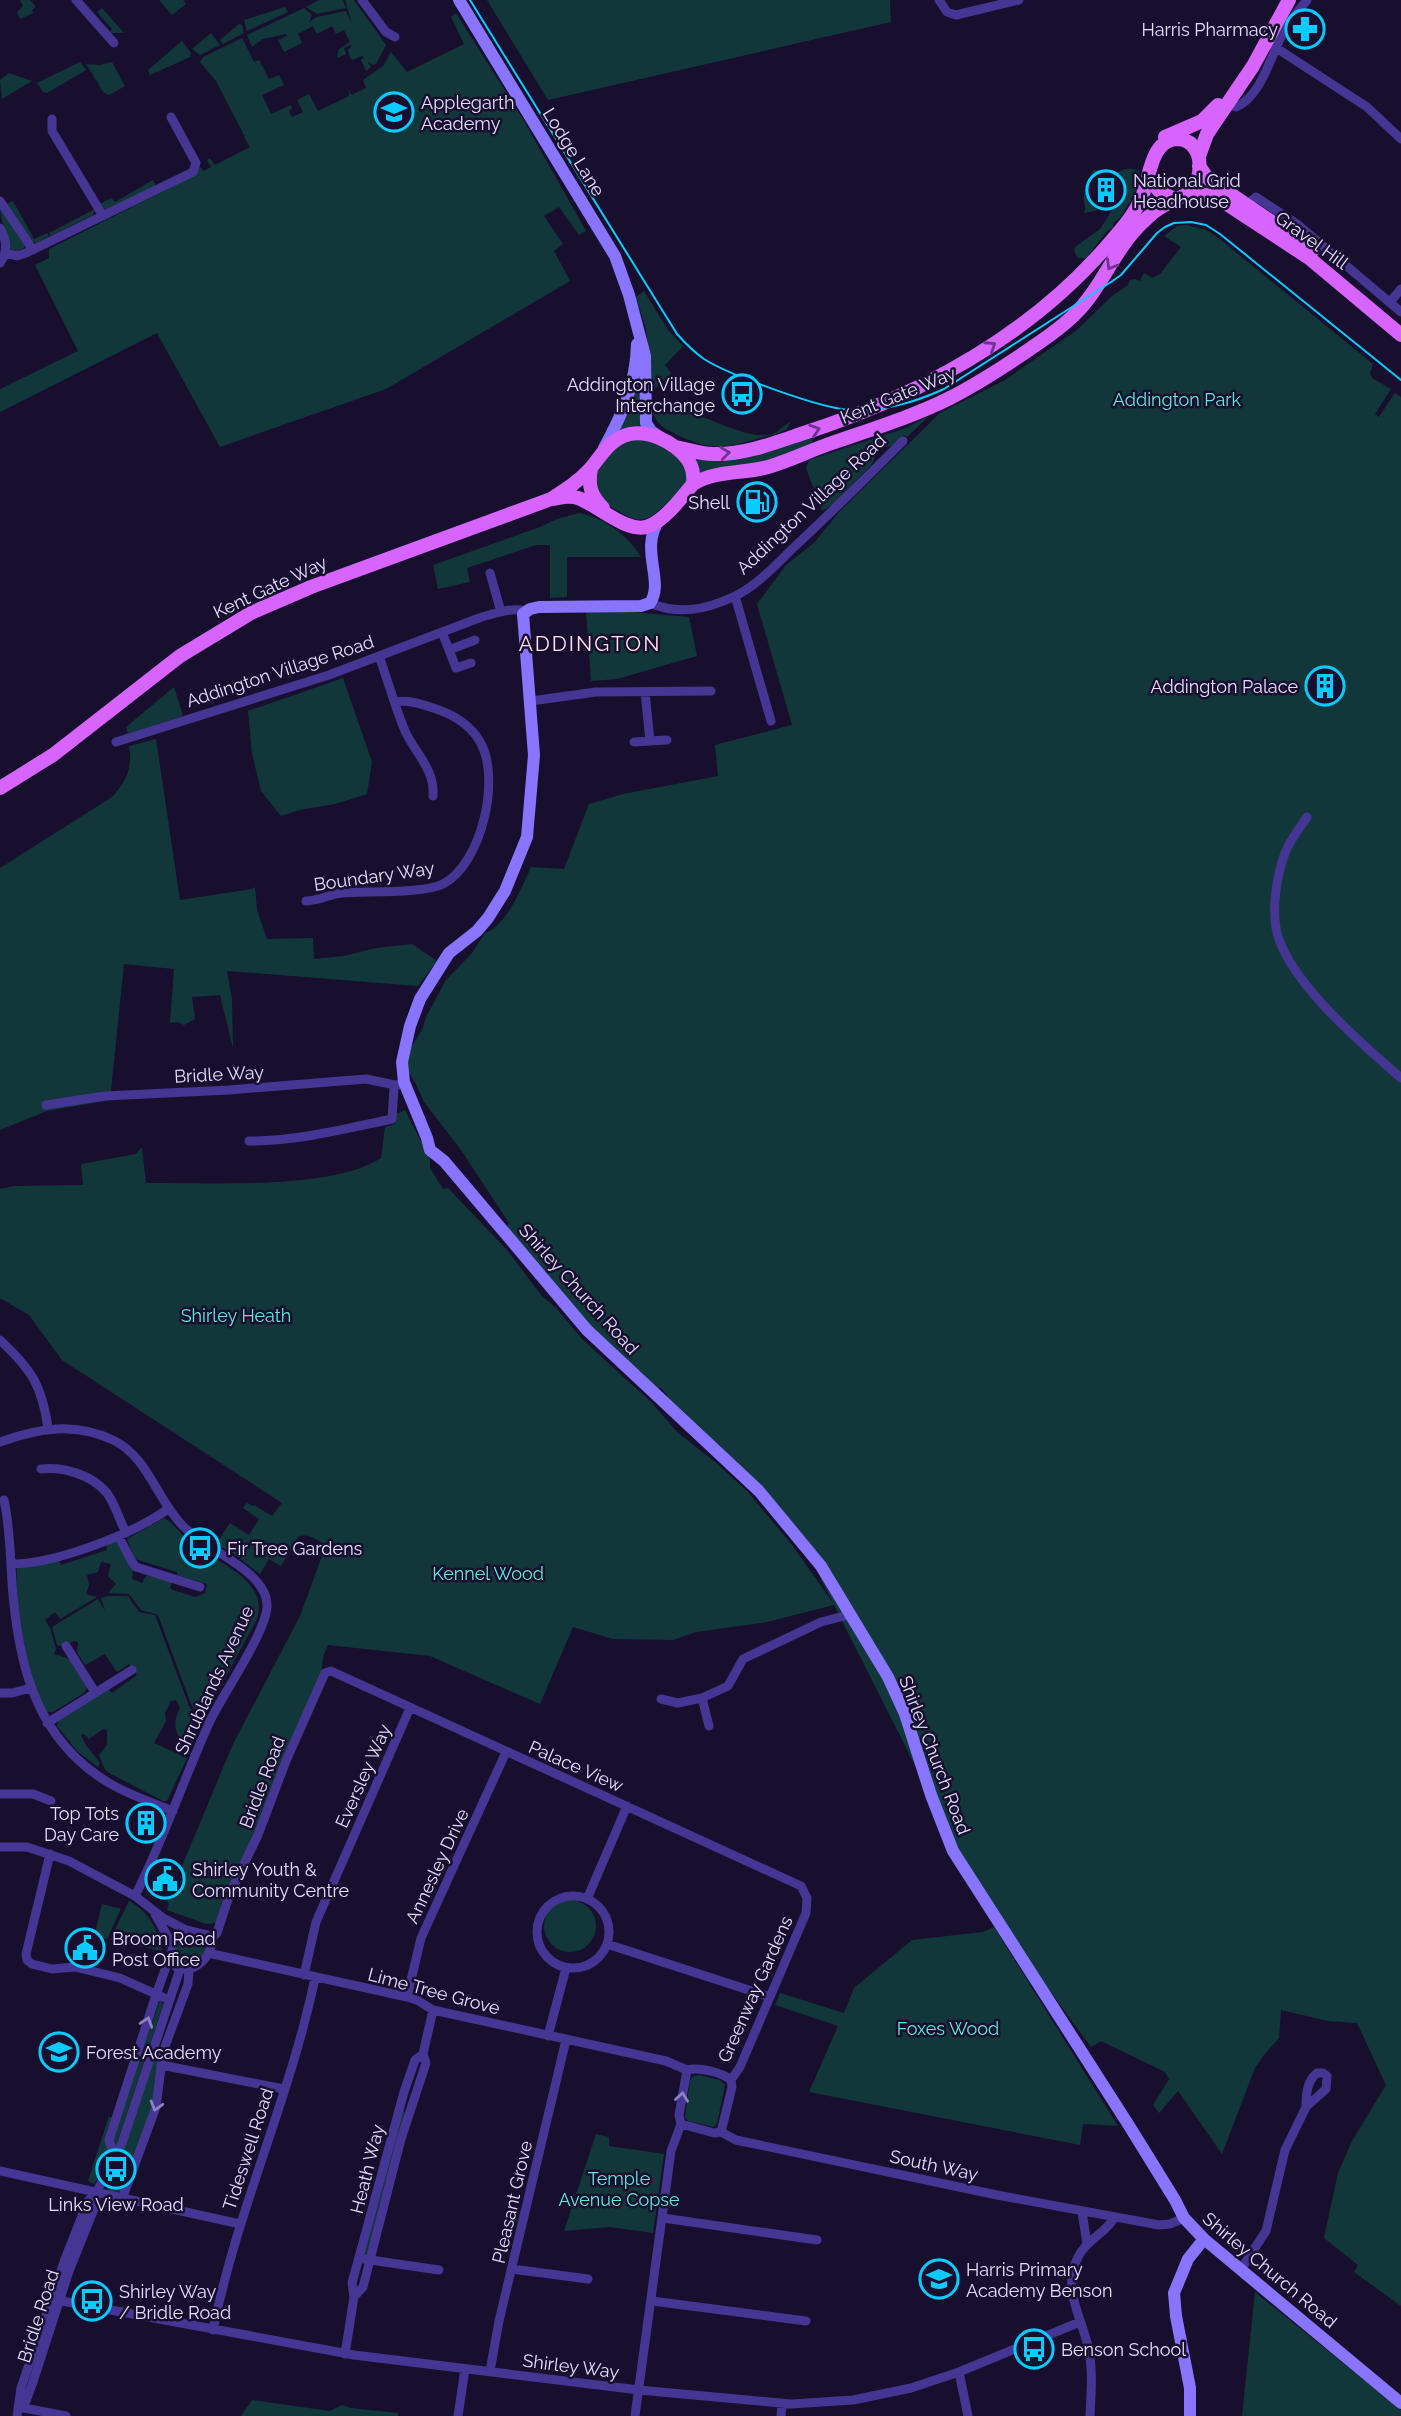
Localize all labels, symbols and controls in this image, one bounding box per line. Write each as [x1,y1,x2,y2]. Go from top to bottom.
pharmacy icon: Harris Pharmacy [1284,8,1326,50]
place label: Harris Pharmacy [1141,19,1278,40]
school or university icon: Applegarth Academy [373,91,415,133]
place label: Applegarth Academy [421,92,515,134]
street label: Lodge Lane [539,104,610,200]
building icon: National Grid Headhouse [1085,169,1127,211]
place label: National Grid Headhouse [1133,170,1241,212]
street label: Gravel Hill [1272,207,1352,273]
one-way arrow [1107,257,1120,270]
one-way arrow [983,341,996,354]
street label: Kent Gate Way [837,362,959,428]
bus stop icon: Addington Village Interchange [721,373,763,415]
place label: Addington Village Interchange [567,374,715,416]
park label: Addington Park [1113,389,1242,410]
one-way arrow [808,424,821,438]
street label: Addington Village Road [732,429,890,579]
one-way arrow [719,445,731,460]
fuel station icon: Shell [736,481,778,523]
place label: Shell [688,492,730,513]
street label: Kent Gate Way [210,551,330,622]
street label: Addington Village Road [184,631,376,711]
district label: ADDINGTON [519,631,661,656]
building icon: Addington Palace [1304,665,1346,707]
place label: Addington Palace [1151,676,1298,697]
street label: Boundary Way [312,857,436,895]
street label: Bridle Way [174,1061,265,1087]
street label: Shirley Church Road [515,1219,643,1359]
park label: Shirley Heath [181,1305,291,1326]
bus stop icon: Fir Tree Gardens [179,1527,221,1569]
place label: Fir Tree Gardens [227,1538,363,1559]
park label: Kennel Wood [432,1563,544,1584]
street label: Shrublands Avenue [170,1602,258,1758]
street label: Shirley Church Road [895,1673,975,1837]
street label: Eversley Way [331,1721,395,1831]
street label: Bridle Road [235,1733,289,1831]
street label: Palace View [526,1736,627,1796]
building icon: Top Tots Day Care [125,1802,167,1844]
place label: Top Tots Day Care [44,1803,119,1845]
street label: Annesley Drive [401,1805,473,1927]
public building icon: Shirley Youth & Community Centre [144,1858,186,1900]
place label: Shirley Youth & Community Centre [192,1859,350,1901]
street label: Greenway Gardens [713,1912,797,2065]
public building icon: Broom Road Post Office [64,1927,106,1969]
place label: Broom Road Post Office [112,1928,216,1970]
street label: Lime Tree Grove [366,1963,503,2019]
one-way arrow [139,2016,153,2028]
park label: Foxes Wood [897,2018,999,2039]
school or university icon: Forest Academy [38,2031,80,2073]
place label: Forest Academy [86,2042,222,2063]
street label: Tideswell Road [218,2085,278,2213]
one-way arrow [674,2091,689,2103]
one-way arrow [149,2100,164,2112]
street label: Heath Way [346,2122,388,2216]
street label: Pleasant Grove [488,2138,536,2265]
street label: South Way [888,2145,980,2185]
bus stop icon: Links View Road [95,2148,137,2190]
park label: Temple Avenue Copse [558,2168,680,2210]
place label: Links View Road [48,2194,184,2215]
street label: Shirley Church Road [1199,2208,1341,2332]
school or university icon: Harris Primary Academy Benson [918,2258,960,2300]
place label: Harris Primary Academy Benson [966,2259,1113,2301]
street label: Bridle Road [13,2267,63,2365]
bus stop icon: Shirley Way / Bridle Road [71,2280,113,2322]
place label: Shirley Way / Bridle Road [119,2281,231,2323]
bus stop icon: Benson School [1013,2328,1055,2370]
place label: Benson School [1061,2339,1186,2360]
street label: Shirley Way [521,2350,621,2382]

